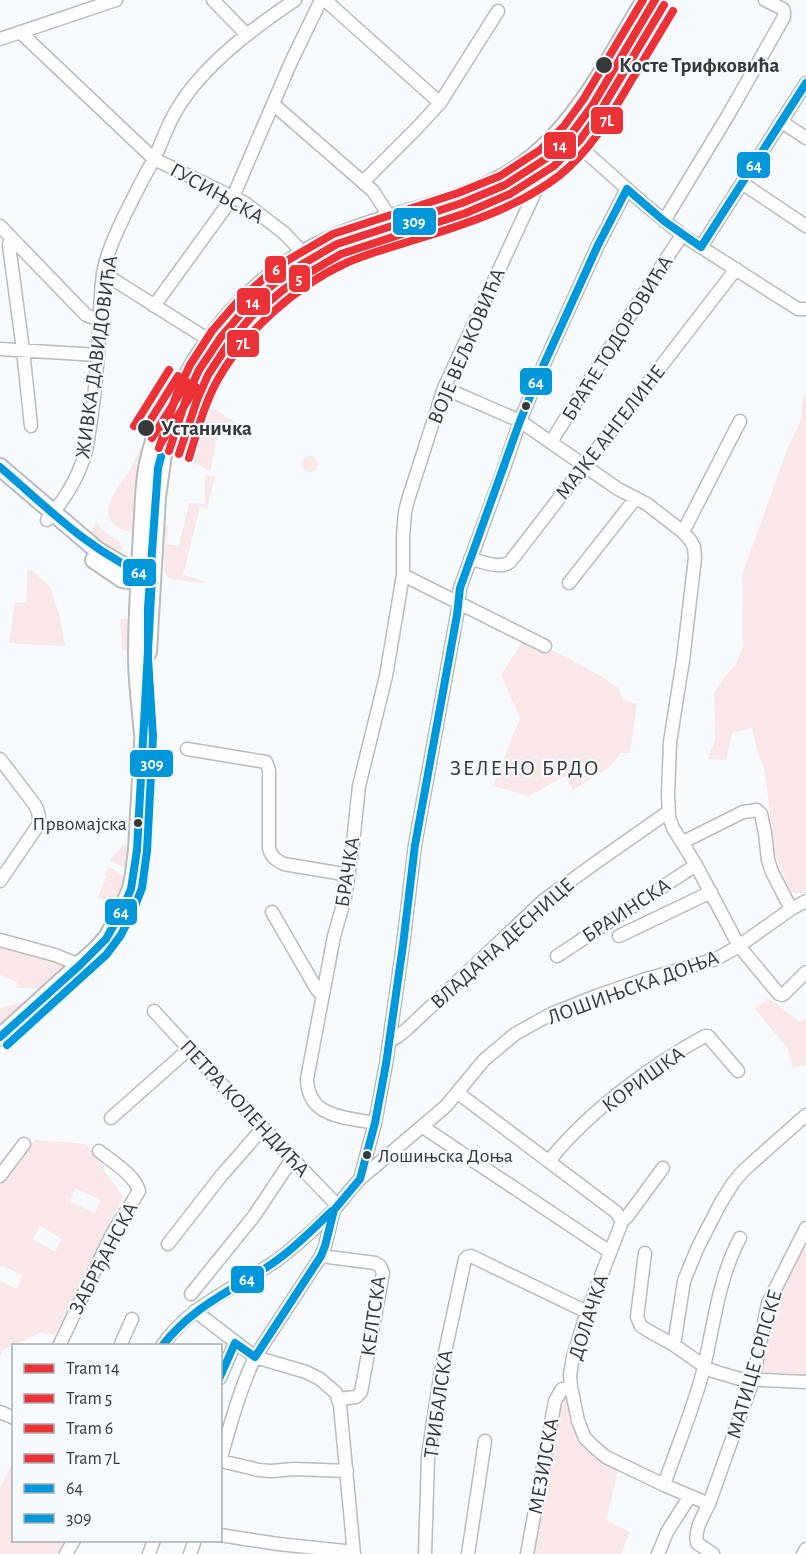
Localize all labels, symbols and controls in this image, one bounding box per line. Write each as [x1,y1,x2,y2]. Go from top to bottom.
marker: Косте Трифковића [594,55,614,75]
place label: Косте Трифковића [619,55,780,76]
line badge: 7L [590,106,624,135]
text: 7L [600,113,614,129]
line badge: 14 [543,131,577,160]
text: 14 [553,138,567,154]
line badge: 64 [736,151,771,179]
text: 64 [746,158,762,174]
street label: ГУСИЊСКА [166,159,267,228]
line badge: 309 [392,207,437,236]
text: 309 [403,214,426,230]
street label: БРАЋЕ ТОДОРОВИЋА [558,252,677,424]
street label: ЖИВКА ДАВИДОВИЋА [72,254,121,460]
line badge: 6 [264,255,287,284]
text: 6 [272,262,280,278]
line badge: 5 [288,264,311,293]
street label: ВОЈЕ ВЕЉКОВИЋА [424,265,509,427]
text: 5 [296,271,303,287]
line badge: 14 [236,287,271,316]
text: 14 [246,295,260,311]
line badge: 7L [226,329,260,358]
text: 7L [236,336,250,352]
street label: МАЈКЕ АНГЕЛИНЕ [551,361,669,504]
line badge: 64 [519,367,553,396]
text: 64 [528,375,544,391]
unlabelled marker [520,400,532,412]
marker: Устаничка [136,418,156,438]
place label: Устаничка [161,418,252,439]
line badge: 64 [122,558,157,587]
text: 64 [131,565,147,581]
line badge: 309 [129,749,174,778]
text: 309 [141,756,164,772]
district label: ЗЕЛЕНО БРДО [450,757,600,779]
place label: Првомајска [32,814,127,834]
marker: Првомајска [132,817,144,829]
street label: БРАЧКА [332,835,363,909]
street label: ВЛАДАНА ДЕСНИЦЕ [427,874,578,1013]
street label: БРАИНСКА [578,874,674,947]
line badge: 64 [104,898,138,926]
text: 64 [113,905,129,921]
street label: ЛОШИЊСКА ДОЊА [545,947,722,1028]
street label: ПЕТРА КОЛЕНДИЋА [176,1036,313,1181]
street label: КОРИШКА [598,1043,688,1116]
place label: Лошињска Доња [378,1146,513,1166]
marker: Лошињска Доња [361,1149,373,1161]
street label: ЗАБРЂАНСКА [65,1199,143,1318]
line badge: 64 [230,1265,265,1294]
text: 64 [239,1272,255,1288]
street label: ДОЛАЧКА [565,1272,612,1362]
street label: КЕЛТСКА [357,1275,390,1358]
street label: МАТИЦЕ СРПСКЕ [723,1287,786,1441]
legend [12,1344,222,1542]
street label: ТРИБАЛСКА [421,1349,456,1459]
text: Tram 14 [66,1360,120,1378]
text: Tram 5 [66,1390,112,1408]
street label: МЕЗИЈСКА [525,1416,562,1516]
text: Tram 6 [66,1420,113,1438]
text: Tram 7L [66,1450,120,1468]
text: 64 [66,1480,83,1498]
text: 309 [66,1510,91,1528]

